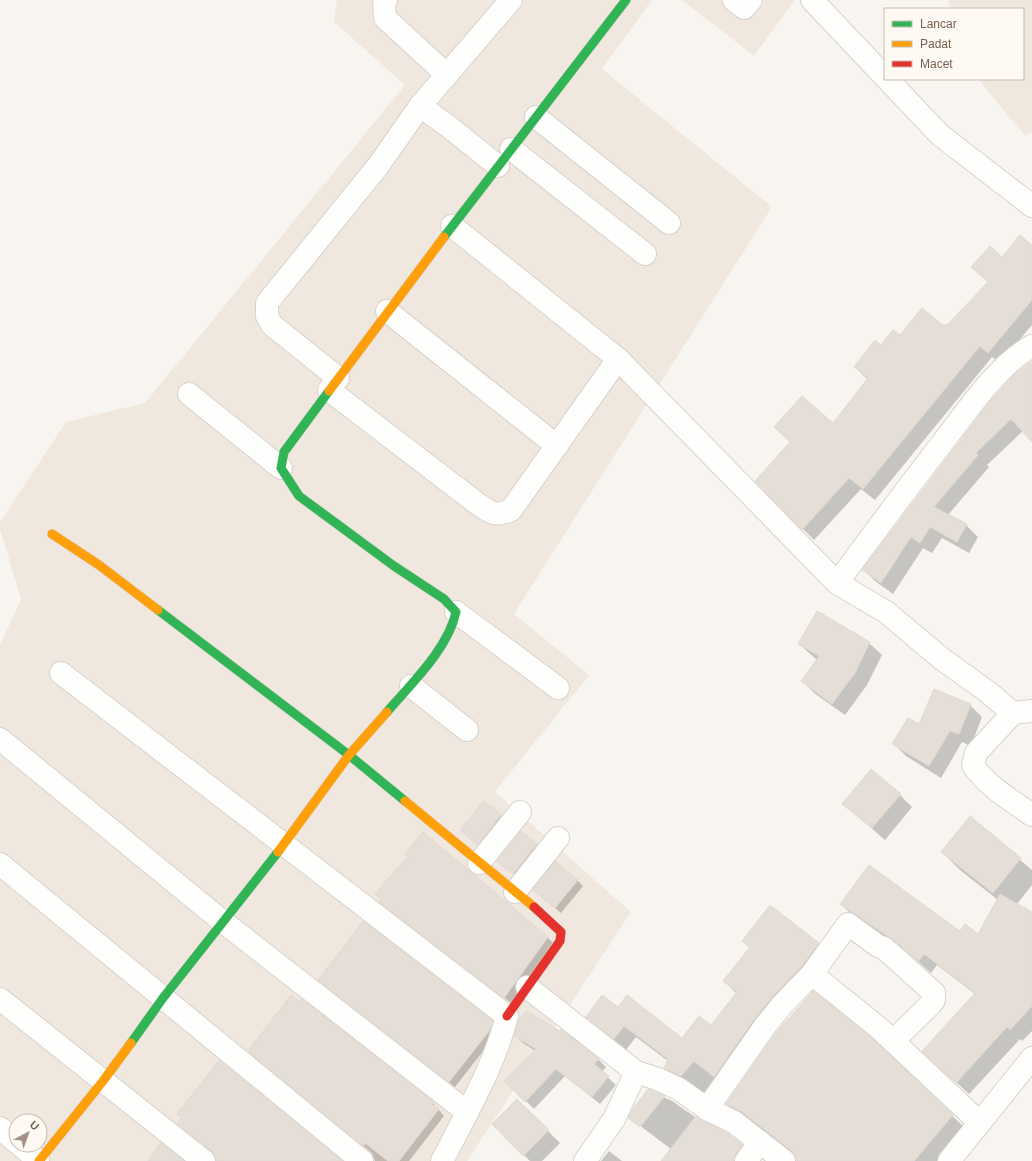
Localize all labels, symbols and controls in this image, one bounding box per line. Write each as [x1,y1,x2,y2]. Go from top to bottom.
legend [884,8,1024,80]
text: Lancar [920,17,957,31]
text: Padat [920,37,952,51]
text: Macet [920,57,953,71]
north arrow [8,1113,48,1153]
text: U [28,1118,42,1133]

